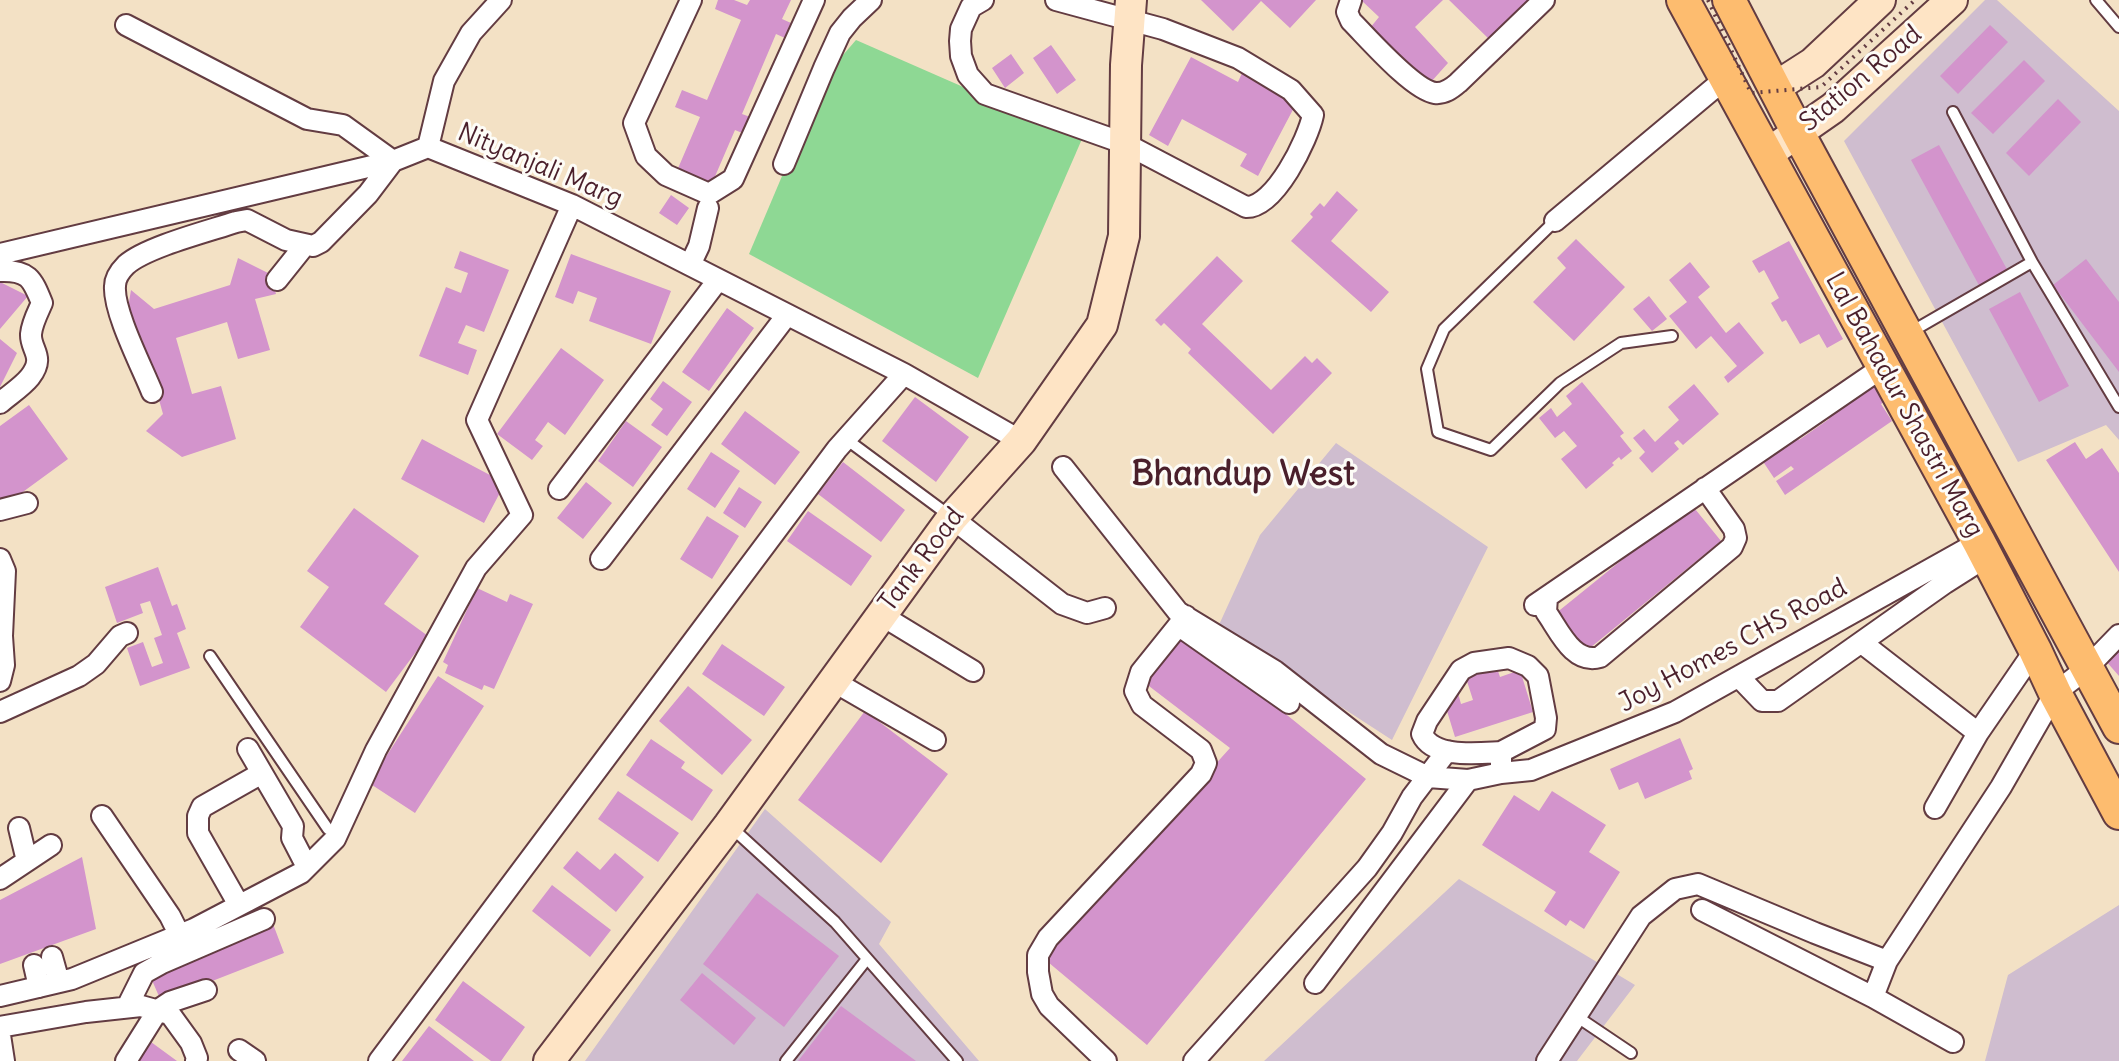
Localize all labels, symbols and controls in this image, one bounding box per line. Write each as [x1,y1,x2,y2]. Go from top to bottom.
street label: Station Road [1794,19,1928,139]
street label: Nityanjali Marg [453,117,627,215]
street label: Lal Bahadur Shastri Marg [1818,267,1990,543]
district label: Bhandup West [1131,455,1355,495]
street label: Tank Road [873,502,971,618]
street label: Joy Homes CHS Road [1614,573,1852,719]

